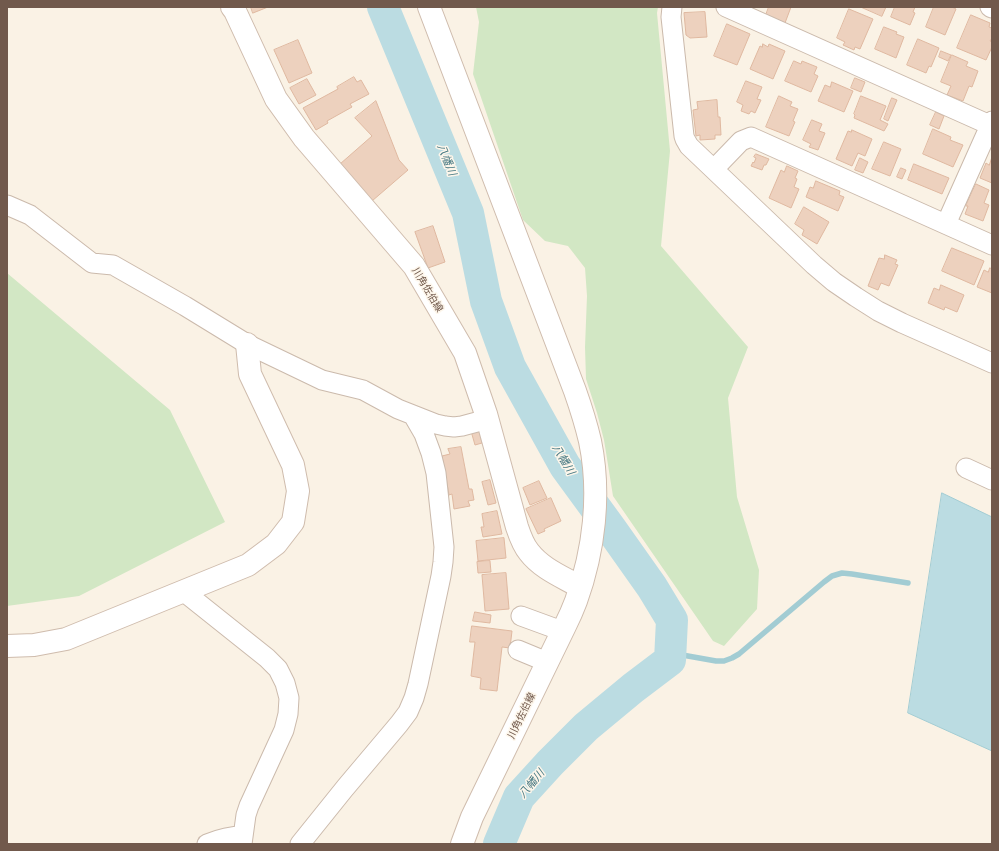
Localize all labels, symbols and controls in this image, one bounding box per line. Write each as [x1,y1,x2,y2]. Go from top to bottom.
water label: 八幡川 [434,142,458,178]
street label: 川角佐伯線 [409,265,445,315]
water label: 八幡川 [549,442,577,478]
street label: 川角佐伯線 [506,691,538,741]
water label: 八幡川 [516,767,548,801]

